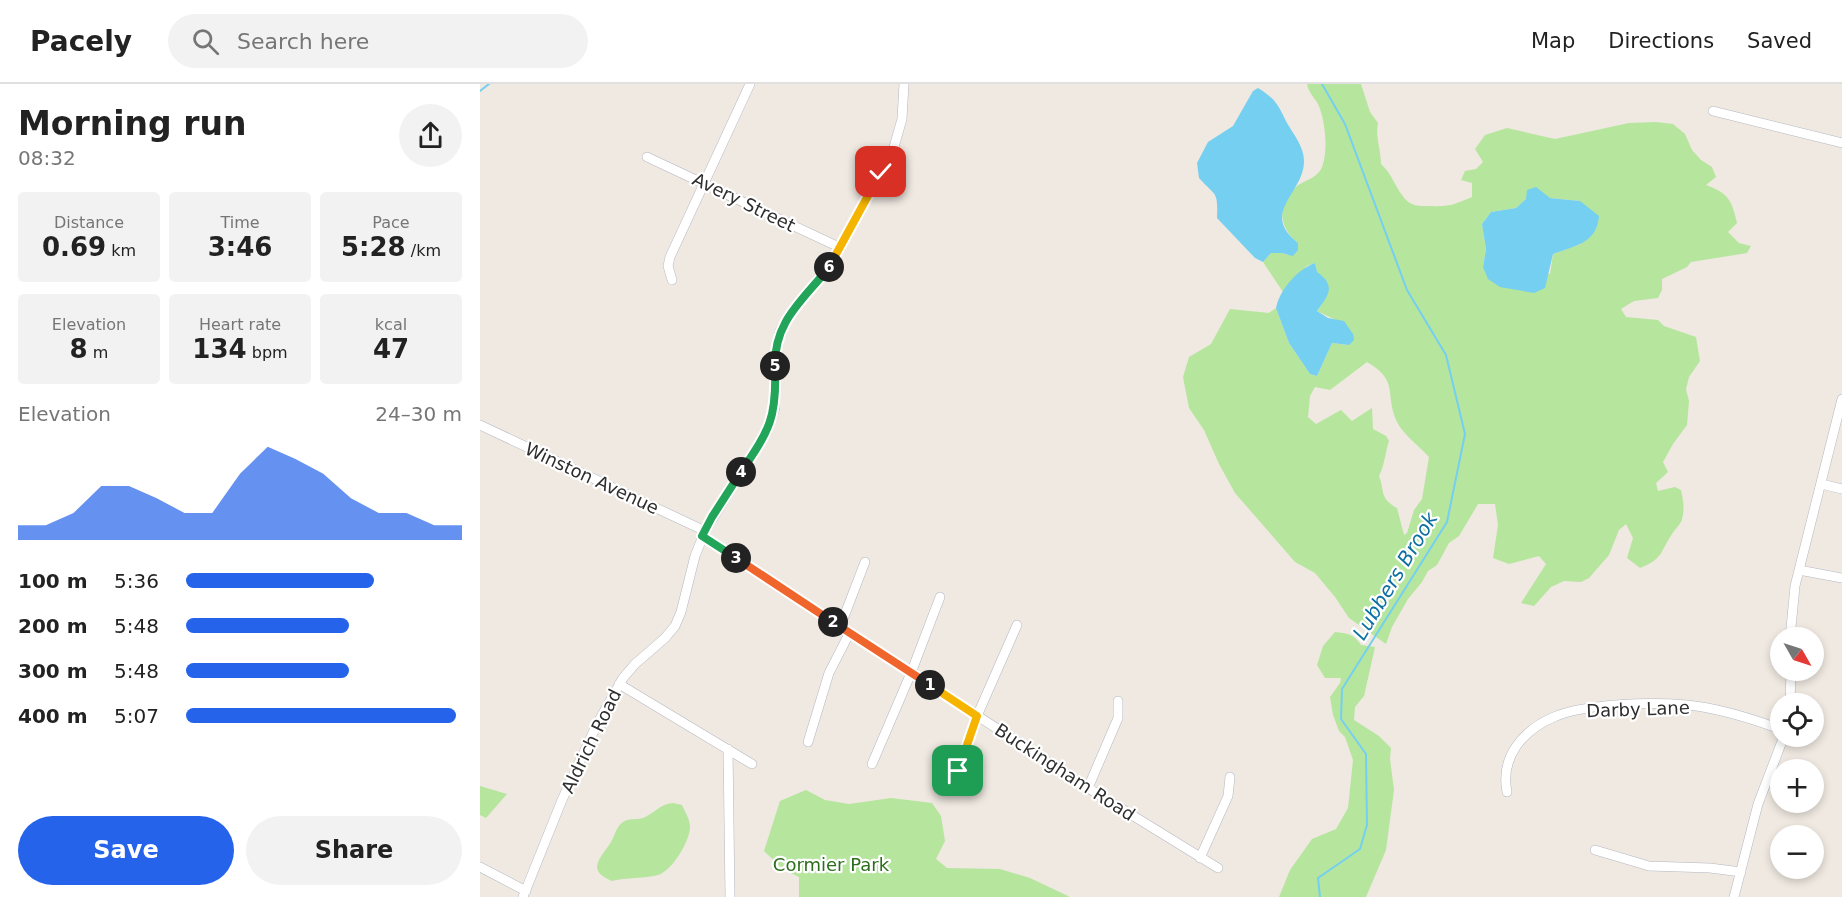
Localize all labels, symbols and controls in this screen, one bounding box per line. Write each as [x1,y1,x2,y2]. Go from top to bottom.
search box [168,14,588,68]
text: Pacely [30,25,132,58]
icon: search [189,25,222,58]
text: Search here [237,29,369,54]
text: Map [1531,29,1575,53]
text: Directions [1608,29,1714,53]
text: Saved [1747,29,1812,53]
text: Morning run [18,104,246,143]
button: share [399,104,462,167]
text: 08:32 [18,146,76,170]
pin [855,146,906,197]
icon: check [864,155,897,188]
street label: Avery Street [689,168,799,236]
text: Distance [54,213,124,232]
text: Time [220,213,260,232]
text: Pace [372,213,410,232]
text: 0.69 [42,232,106,262]
text: 3:46 [208,232,272,262]
text: 5:28 [341,232,406,262]
text: km [106,241,136,260]
text: /km [406,241,441,260]
pin: 6 [814,252,844,282]
text: 6 [823,257,835,276]
text: Elevation [52,315,126,334]
text: Heart rate [199,315,281,334]
text: kcal [375,315,407,334]
text: 8 [70,334,88,364]
text: 134 [192,334,247,364]
text: 47 [373,334,409,364]
text: m [88,343,108,362]
text: bpm [247,343,288,362]
pin: 5 [760,351,790,381]
text: 5 [769,356,781,375]
text: Elevation [18,402,111,426]
text: 24–30 m [375,402,462,426]
street label: Winston Avenue [522,438,662,518]
pin: 4 [726,457,756,487]
text: 4 [735,462,747,481]
water label: Lubbers Brook [1347,507,1443,644]
pin: 3 [721,543,751,573]
text: 3 [730,548,742,567]
text: 100 m [18,569,88,593]
text: 5:36 [114,569,159,593]
pin: 2 [818,607,848,637]
text: 2 [827,612,839,631]
text: 200 m [18,614,88,638]
text: 5:48 [114,614,159,638]
north arrow [1770,627,1824,681]
map controls [1770,627,1824,879]
text: 300 m [18,659,88,683]
text: 5:48 [114,659,159,683]
pin: 1 [915,670,945,700]
text: 1 [924,675,936,694]
street label: Aldrich Road [557,685,625,797]
button: locate [1770,693,1824,747]
street label: Darby Lane [1586,697,1690,721]
text: 400 m [18,704,88,728]
text: 5:07 [114,704,159,728]
street label: Buckingham Road [991,719,1139,825]
pin [932,745,983,796]
icon: arrive [941,754,974,787]
button: + [1770,759,1824,813]
button: Save [18,816,234,885]
button: Share [246,816,462,885]
button: − [1770,825,1824,879]
park label: Cormier Park [773,854,890,875]

